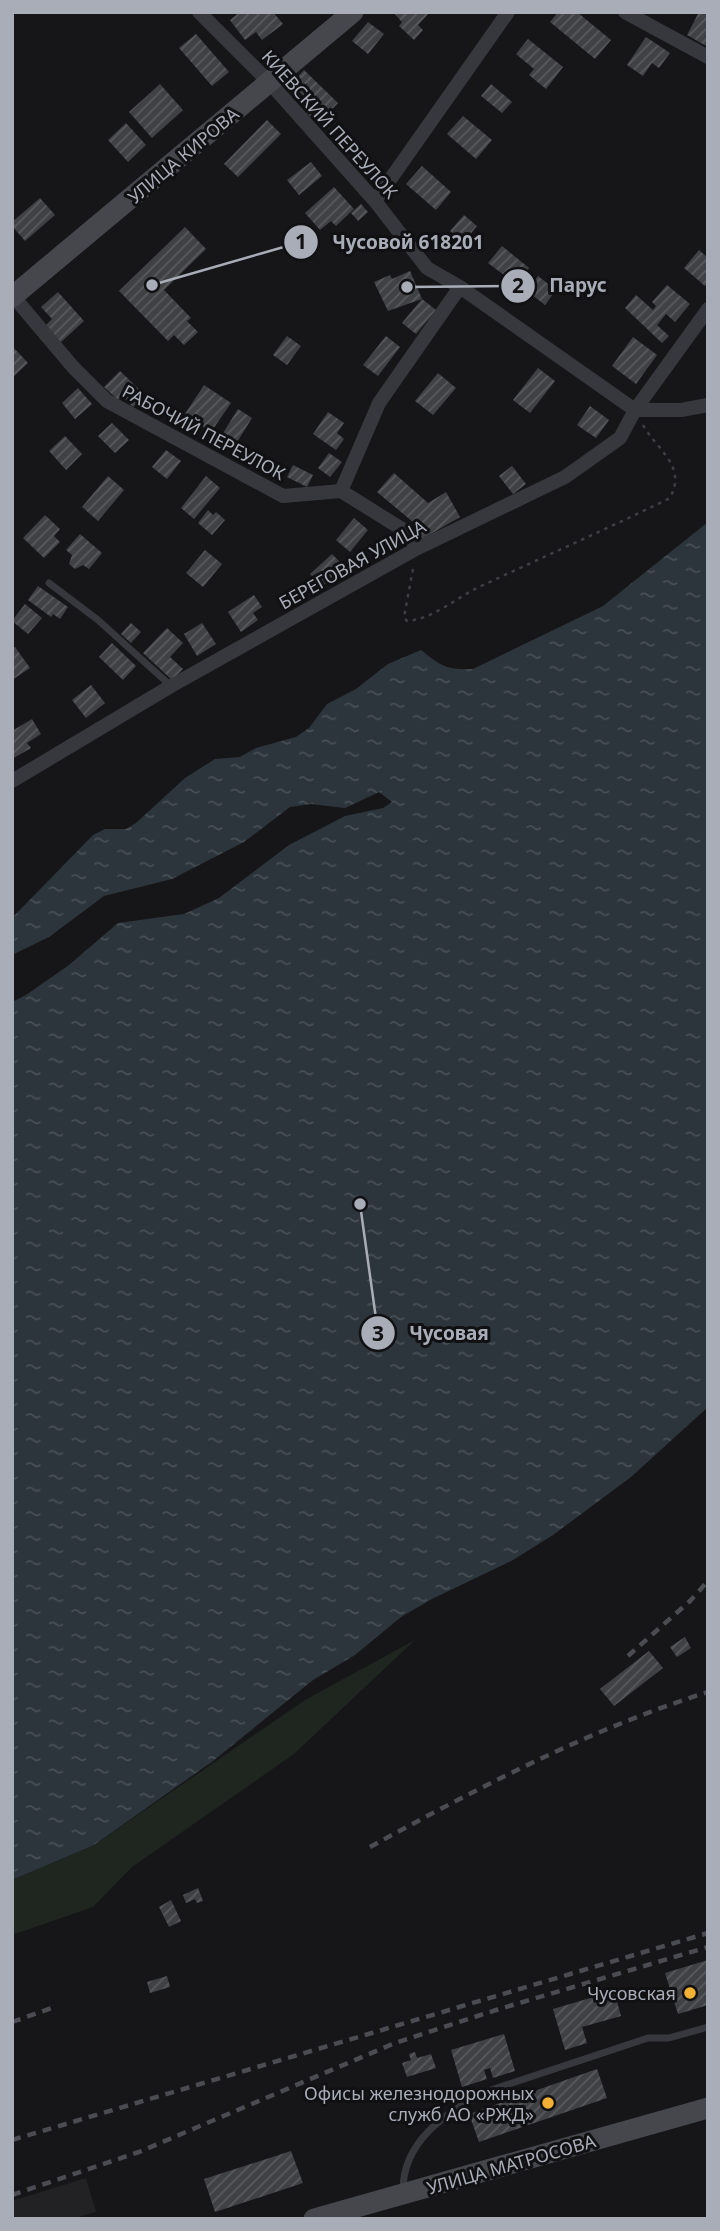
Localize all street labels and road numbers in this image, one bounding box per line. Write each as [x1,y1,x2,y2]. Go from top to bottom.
street label: КИЕВСКИЙ ПЕРЕУЛОК [257,45,404,204]
street label: УЛИЦА КИРОВА [123,101,244,208]
street label: РАБОЧИЙ ПЕРЕУЛОК [118,379,290,486]
street label: БЕРЕГОВАЯ УЛИЦА [274,513,430,614]
street label: УЛИЦА МАТРОСОВА [424,2128,599,2200]

